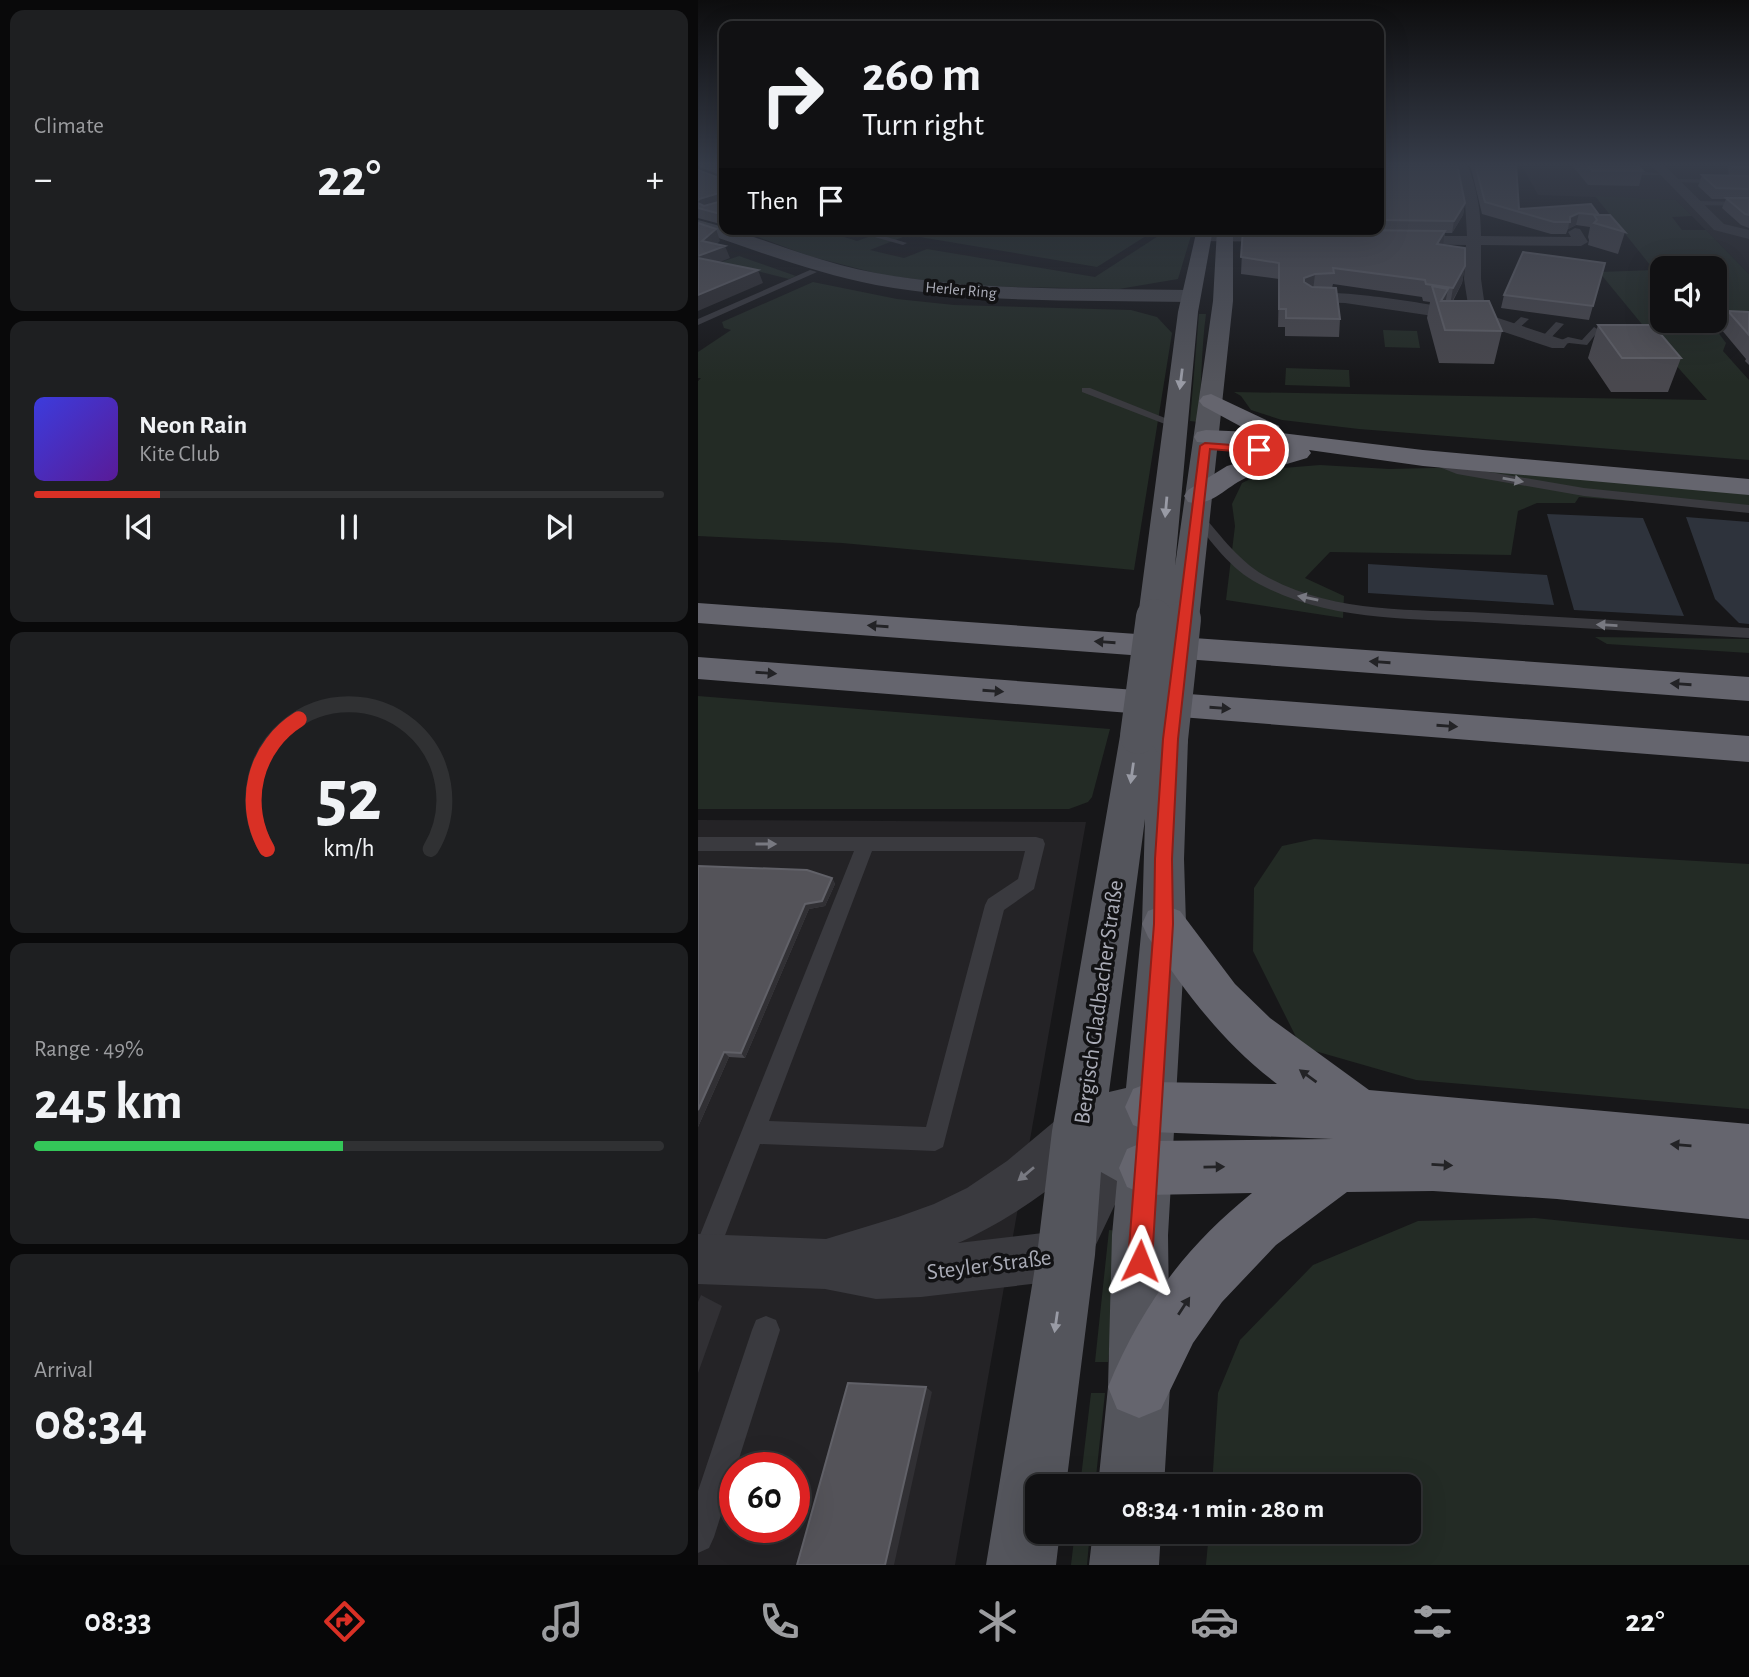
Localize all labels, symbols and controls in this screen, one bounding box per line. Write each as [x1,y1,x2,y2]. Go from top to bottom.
icon: right [747,49,838,140]
text: 260 m [862,51,981,100]
text: Turn right [862,109,984,141]
text: Climate [34,115,104,138]
text: 22° [317,153,381,205]
text: − [34,161,52,199]
text: + [646,161,664,199]
icon: arrive [812,182,850,220]
text: Then [747,188,798,214]
map controls [1650,256,1727,333]
button: sound [1650,256,1727,333]
street label: Herler Ring [925,279,997,301]
one-way arrow [1175,368,1186,390]
text: Neon Rain [139,412,247,438]
pin [1229,420,1289,480]
icon: arrive [1240,431,1278,469]
text: Kite Club [139,443,220,466]
one-way arrow [1502,475,1524,486]
one-way arrow [1160,497,1171,519]
icon: previous [120,508,158,546]
icon: pause [330,508,368,546]
icon: next [540,508,578,546]
one-way arrow [1297,592,1319,603]
one-way arrow [1596,619,1618,630]
one-way arrow [867,620,889,631]
one-way arrow [1093,636,1115,647]
one-way arrow [1369,656,1391,667]
one-way arrow [755,668,777,679]
one-way arrow [1669,678,1691,689]
one-way arrow [982,686,1004,697]
one-way arrow [1209,703,1231,714]
one-way arrow [1436,721,1458,732]
text: 52 [316,761,382,834]
one-way arrow [1127,762,1138,784]
text: km/h [323,835,375,860]
one-way arrow [755,838,777,850]
street label: Bergisch Gladbacher Straße [1071,879,1128,1126]
text: Range · 49% [34,1038,144,1061]
one-way arrow [1299,1069,1317,1083]
text: 245 km [34,1076,183,1128]
one-way arrow [1670,1139,1692,1150]
one-way arrow [1431,1159,1453,1170]
one-way arrow [1204,1161,1226,1173]
one-way arrow [1017,1166,1035,1182]
position arrow [1103,1224,1177,1298]
street label: Steyler Straße [926,1246,1053,1285]
one-way arrow [1177,1296,1190,1316]
one-way arrow [1051,1311,1062,1333]
text: Arrival [34,1359,93,1382]
text: 08:34 [34,1397,147,1449]
speed limit sign: 60 [719,1452,810,1543]
text: 08:34 · 1 min · 280 m [1122,1496,1324,1522]
icon: directions [320,1597,369,1646]
icon: music [538,1597,587,1646]
icon: phone [755,1597,804,1646]
icon: climate [973,1597,1022,1646]
icon: car [1190,1597,1239,1646]
icon: filters [1408,1597,1457,1646]
text: 08:33 [84,1605,152,1637]
text: 22° [1625,1605,1665,1637]

